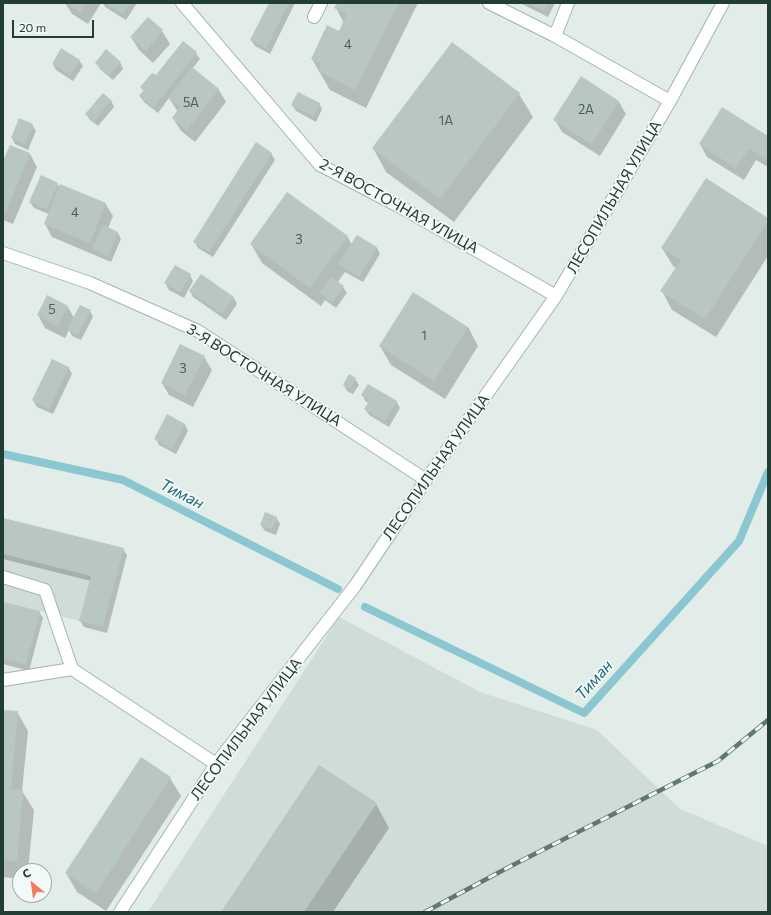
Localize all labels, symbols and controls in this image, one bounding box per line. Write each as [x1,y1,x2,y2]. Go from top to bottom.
scale bar [14,12,96,38]
text: 20 m [19,20,46,34]
house number: 4 [344,37,352,53]
house number: 5А [183,95,199,111]
house number: 2А [578,102,594,118]
house number: 1А [439,113,453,129]
street label: ЛЕСОПИЛЬНАЯ УЛИЦА [563,117,665,277]
street label: 2-Я ВОСТОЧНАЯ УЛИЦА [316,155,482,257]
house number: 4 [71,205,79,221]
house number: 3 [295,232,303,248]
house number: 5 [48,302,56,318]
street label: 3-Я ВОСТОЧНАЯ УЛИЦА [183,320,345,430]
house number: 1 [421,328,427,344]
house number: 3 [179,361,187,377]
street label: ЛЕСОПИЛЬНАЯ УЛИЦА [379,391,493,543]
water label: Тиман [157,475,207,513]
street label: ЛЕСОПИЛЬНАЯ УЛИЦА [187,654,305,804]
water label: Тиман [571,656,617,704]
north arrow [12,863,52,903]
text: С [20,865,33,880]

